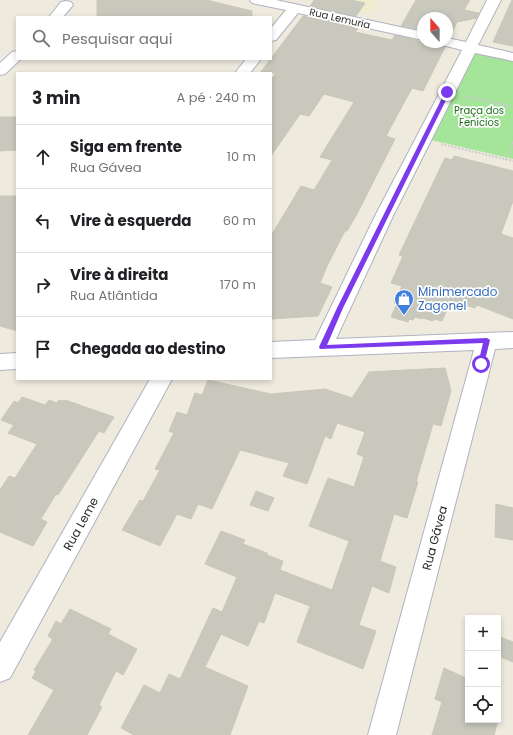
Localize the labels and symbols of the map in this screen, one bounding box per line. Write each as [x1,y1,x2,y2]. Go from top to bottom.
street label: Rua Lemuria [308,4,372,33]
north arrow [417,12,453,48]
route end [438,83,456,101]
park label: Praça dos Fenícios [454,103,504,130]
place label: Minimercado Zagonel [418,283,498,314]
shop icon: Minimercado Zagonel [393,288,415,316]
route start [472,355,490,373]
street label: Rua Leme [59,494,102,554]
street label: Rua Gávea [418,504,451,572]

